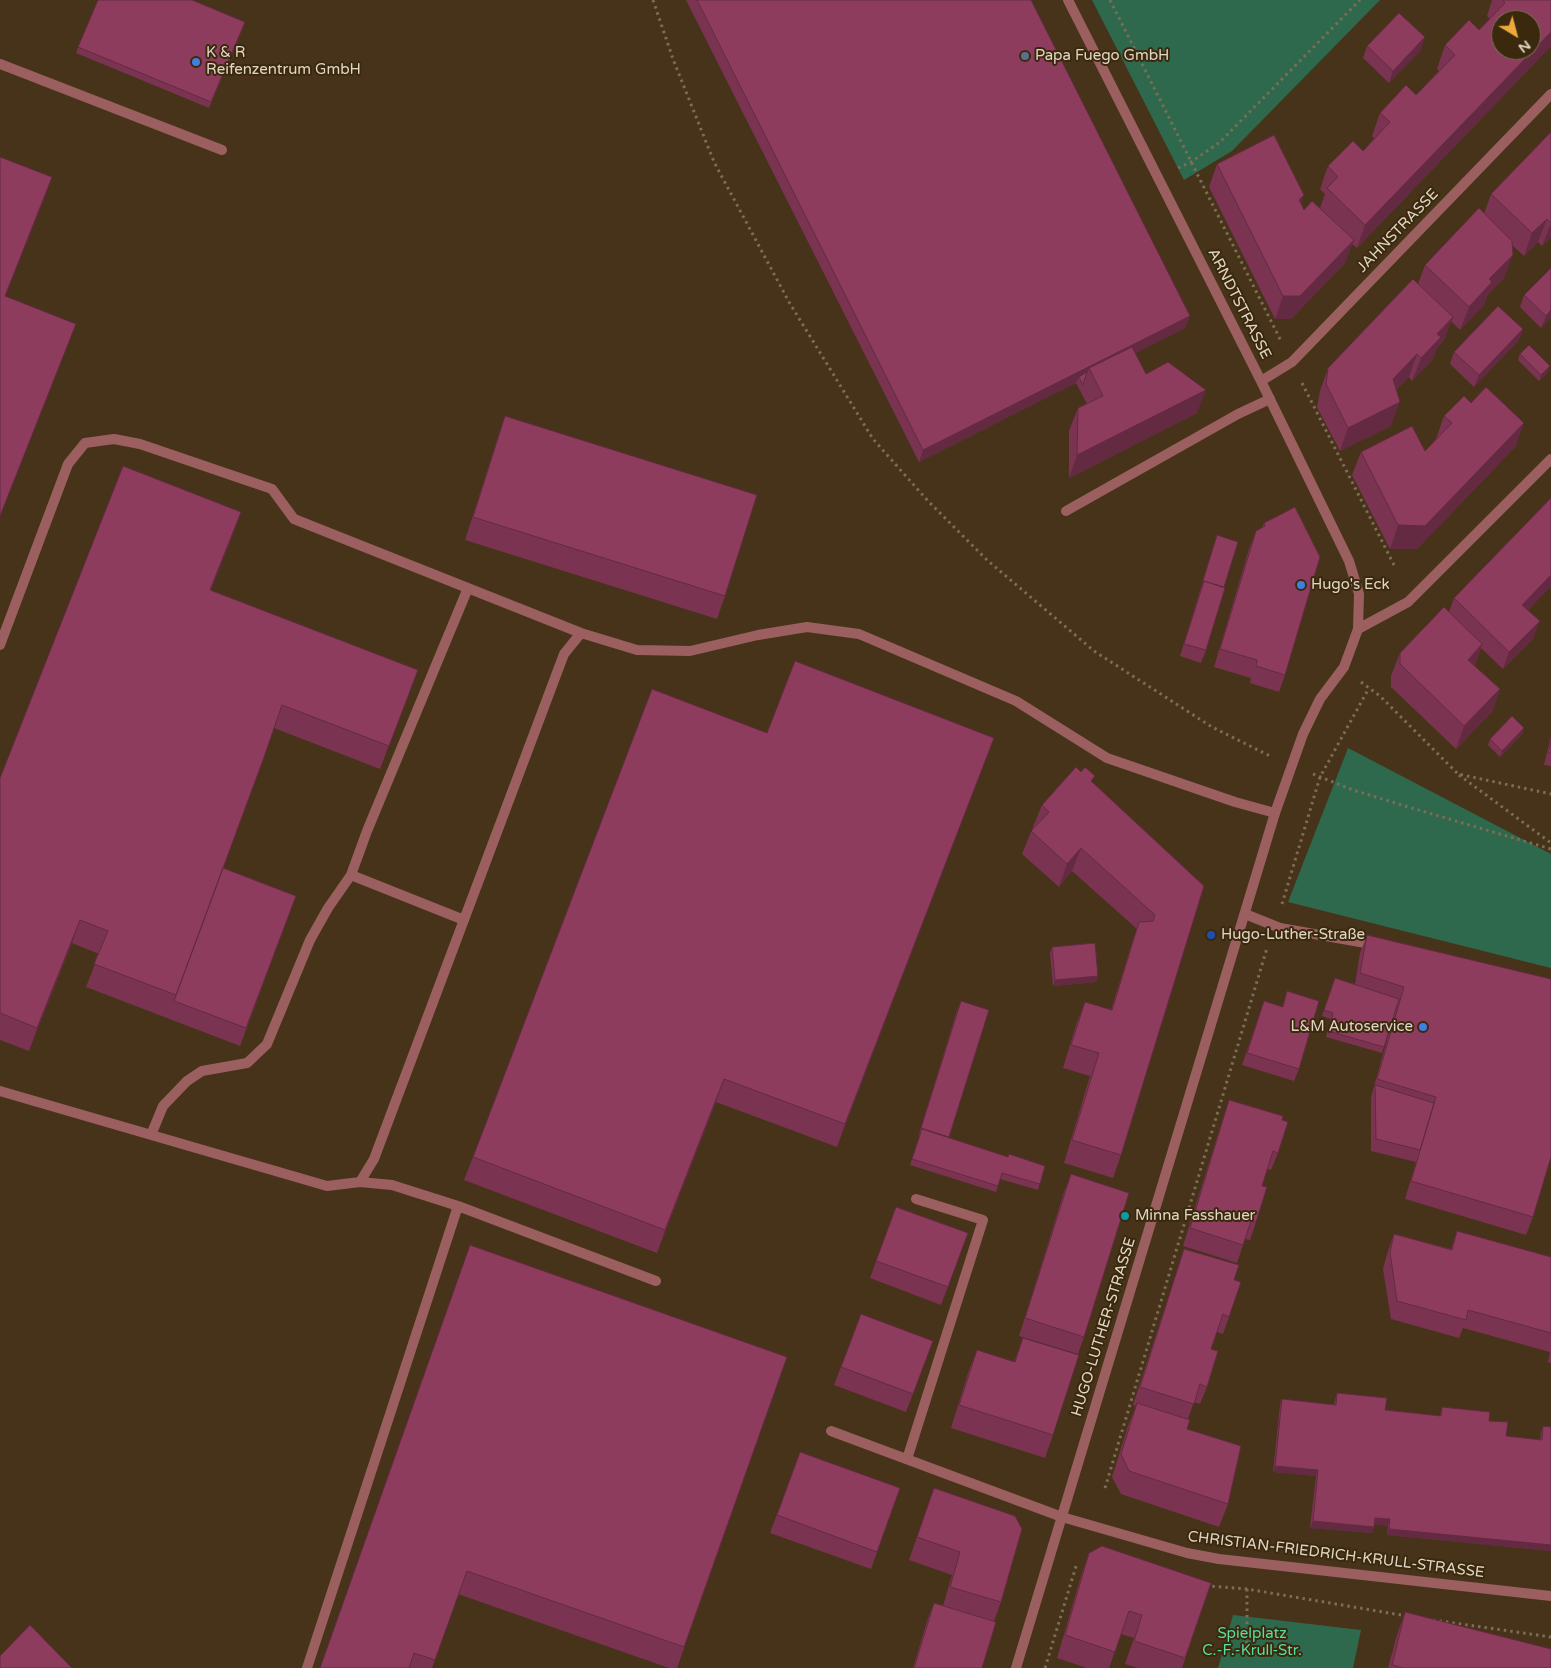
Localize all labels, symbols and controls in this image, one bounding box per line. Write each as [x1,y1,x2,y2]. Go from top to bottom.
north arrow [1491,10,1541,60]
text: N [1515,36,1534,57]
place label: K & R Reifenzentrum GmbH [206,44,361,79]
place label: Papa Fuego GmbH [1035,47,1169,65]
marker: Papa Fuego GmbH [1019,50,1031,62]
marker: K & R Reifenzentrum GmbH [190,56,202,68]
street label: JAHNSTRASSE [1354,185,1442,277]
street label: ARNDTSTRASSE [1203,246,1275,362]
place label: Hugo's Eck [1311,576,1390,594]
marker: Hugo's Eck [1295,579,1307,591]
place label: Hugo-Luther-Straße [1221,926,1365,944]
marker: Hugo-Luther-Straße [1205,929,1217,941]
place label: L&M Autoservice [1291,1018,1413,1036]
marker: L&M Autoservice [1417,1021,1429,1033]
place label: Minna Fasshauer [1135,1207,1255,1225]
marker: Minna Fasshauer [1119,1210,1131,1222]
street label: HUGO-LUTHER-STRASSE [1068,1235,1140,1419]
street label: CHRISTIAN-FRIEDRICH-KRULL-STRASSE [1187,1528,1485,1582]
park label: Spielplatz C.-F.-Krull-Str. [1202,1625,1302,1660]

